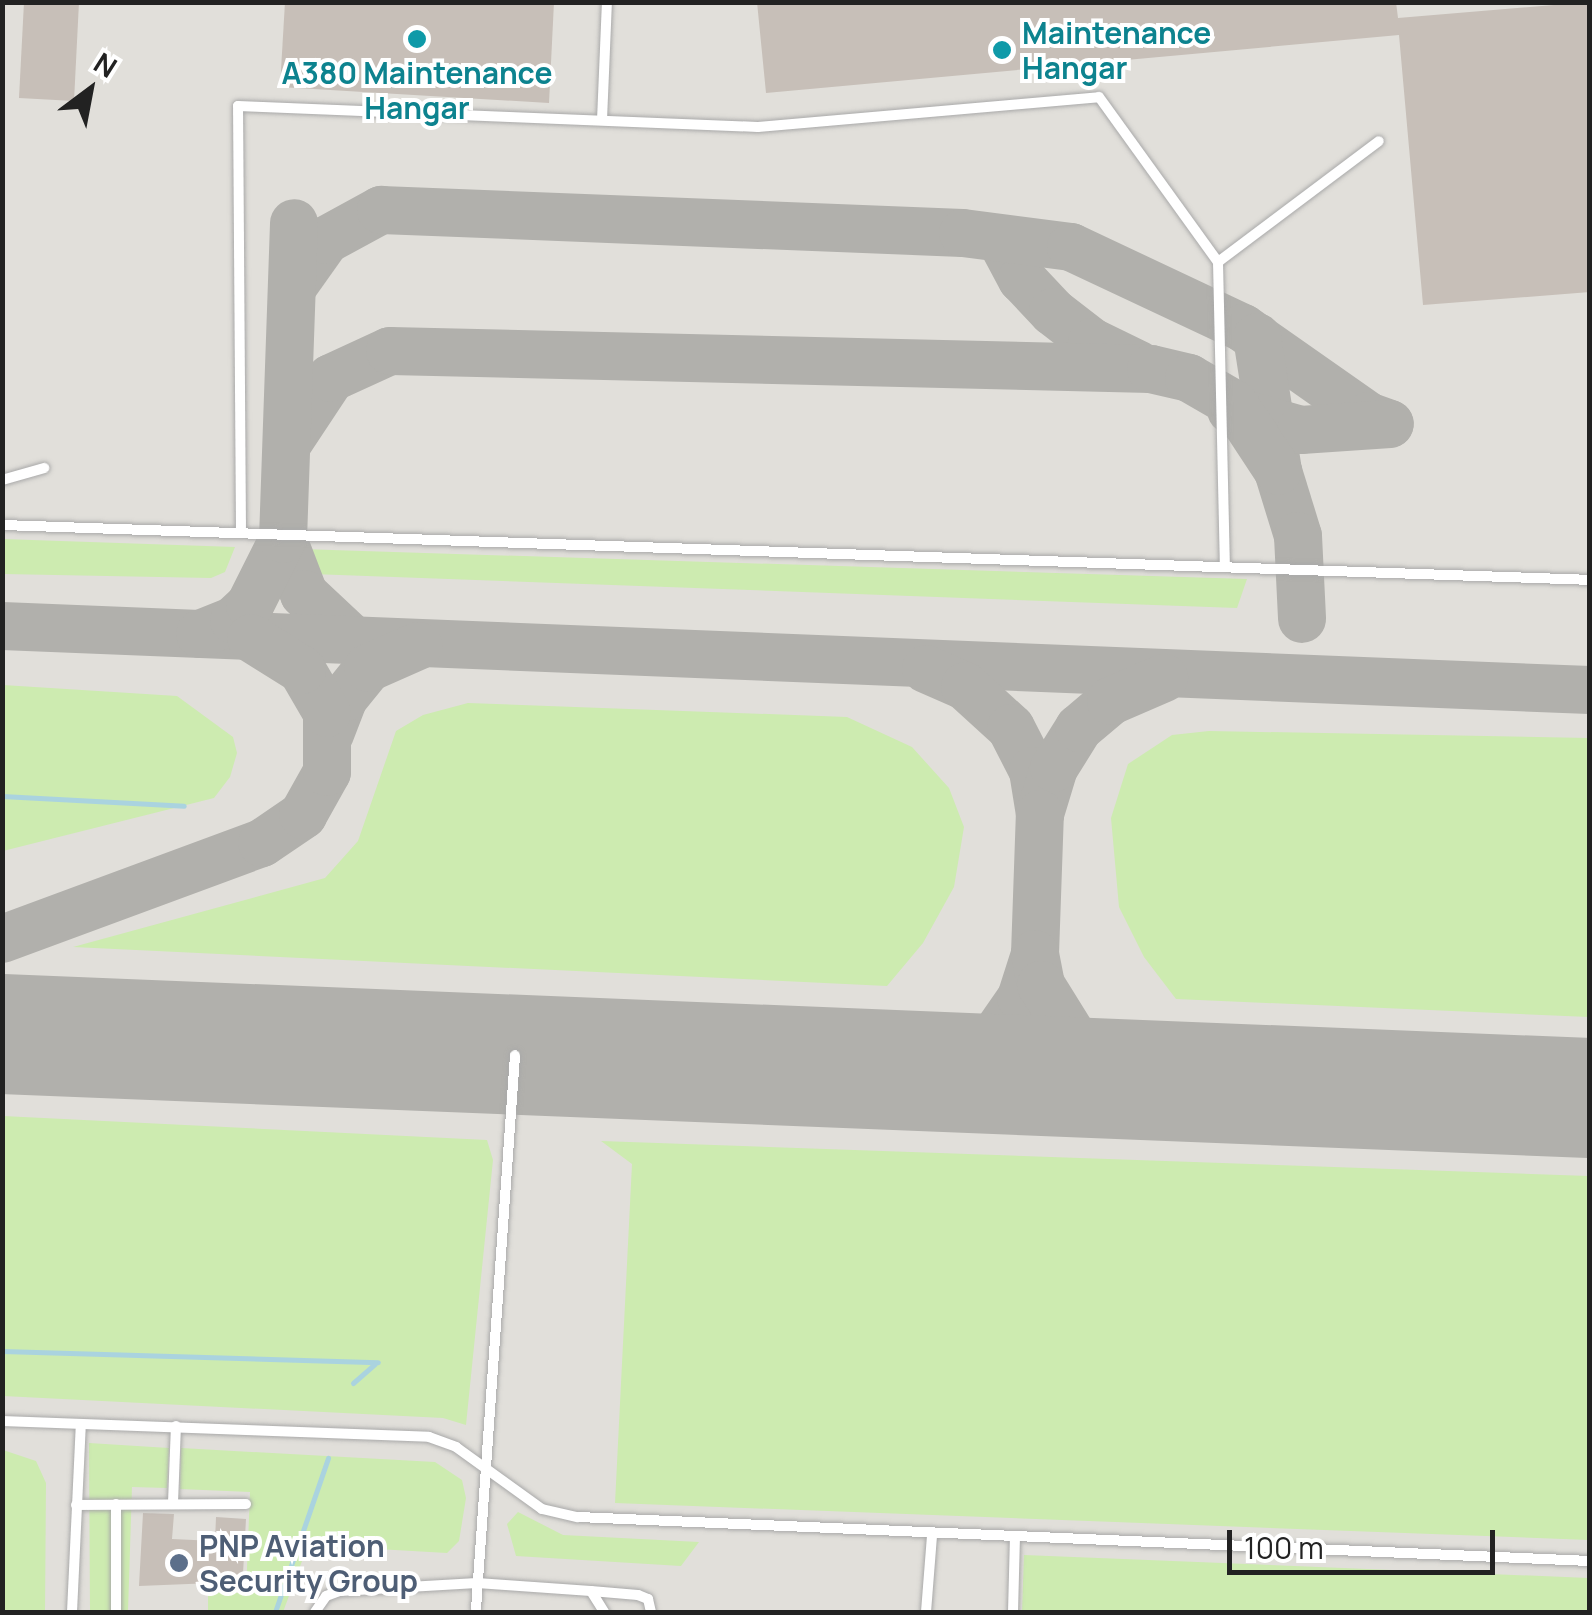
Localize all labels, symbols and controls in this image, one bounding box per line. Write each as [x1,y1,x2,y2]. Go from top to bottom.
place label: Maintenance Hangar [1022,15,1211,86]
marker: A380 Maintenance Hangar [406,28,428,50]
marker: Maintenance Hangar [991,39,1013,61]
north arrow [40,40,140,140]
text: N [87,43,124,86]
place label: A380 Maintenance Hangar [282,55,552,126]
scale bar [1232,1510,1500,1572]
text: 100 m [1244,1527,1324,1568]
place label: PNP Aviation Security Group [199,1528,418,1598]
marker: PNP Aviation Security Group [168,1552,190,1574]

